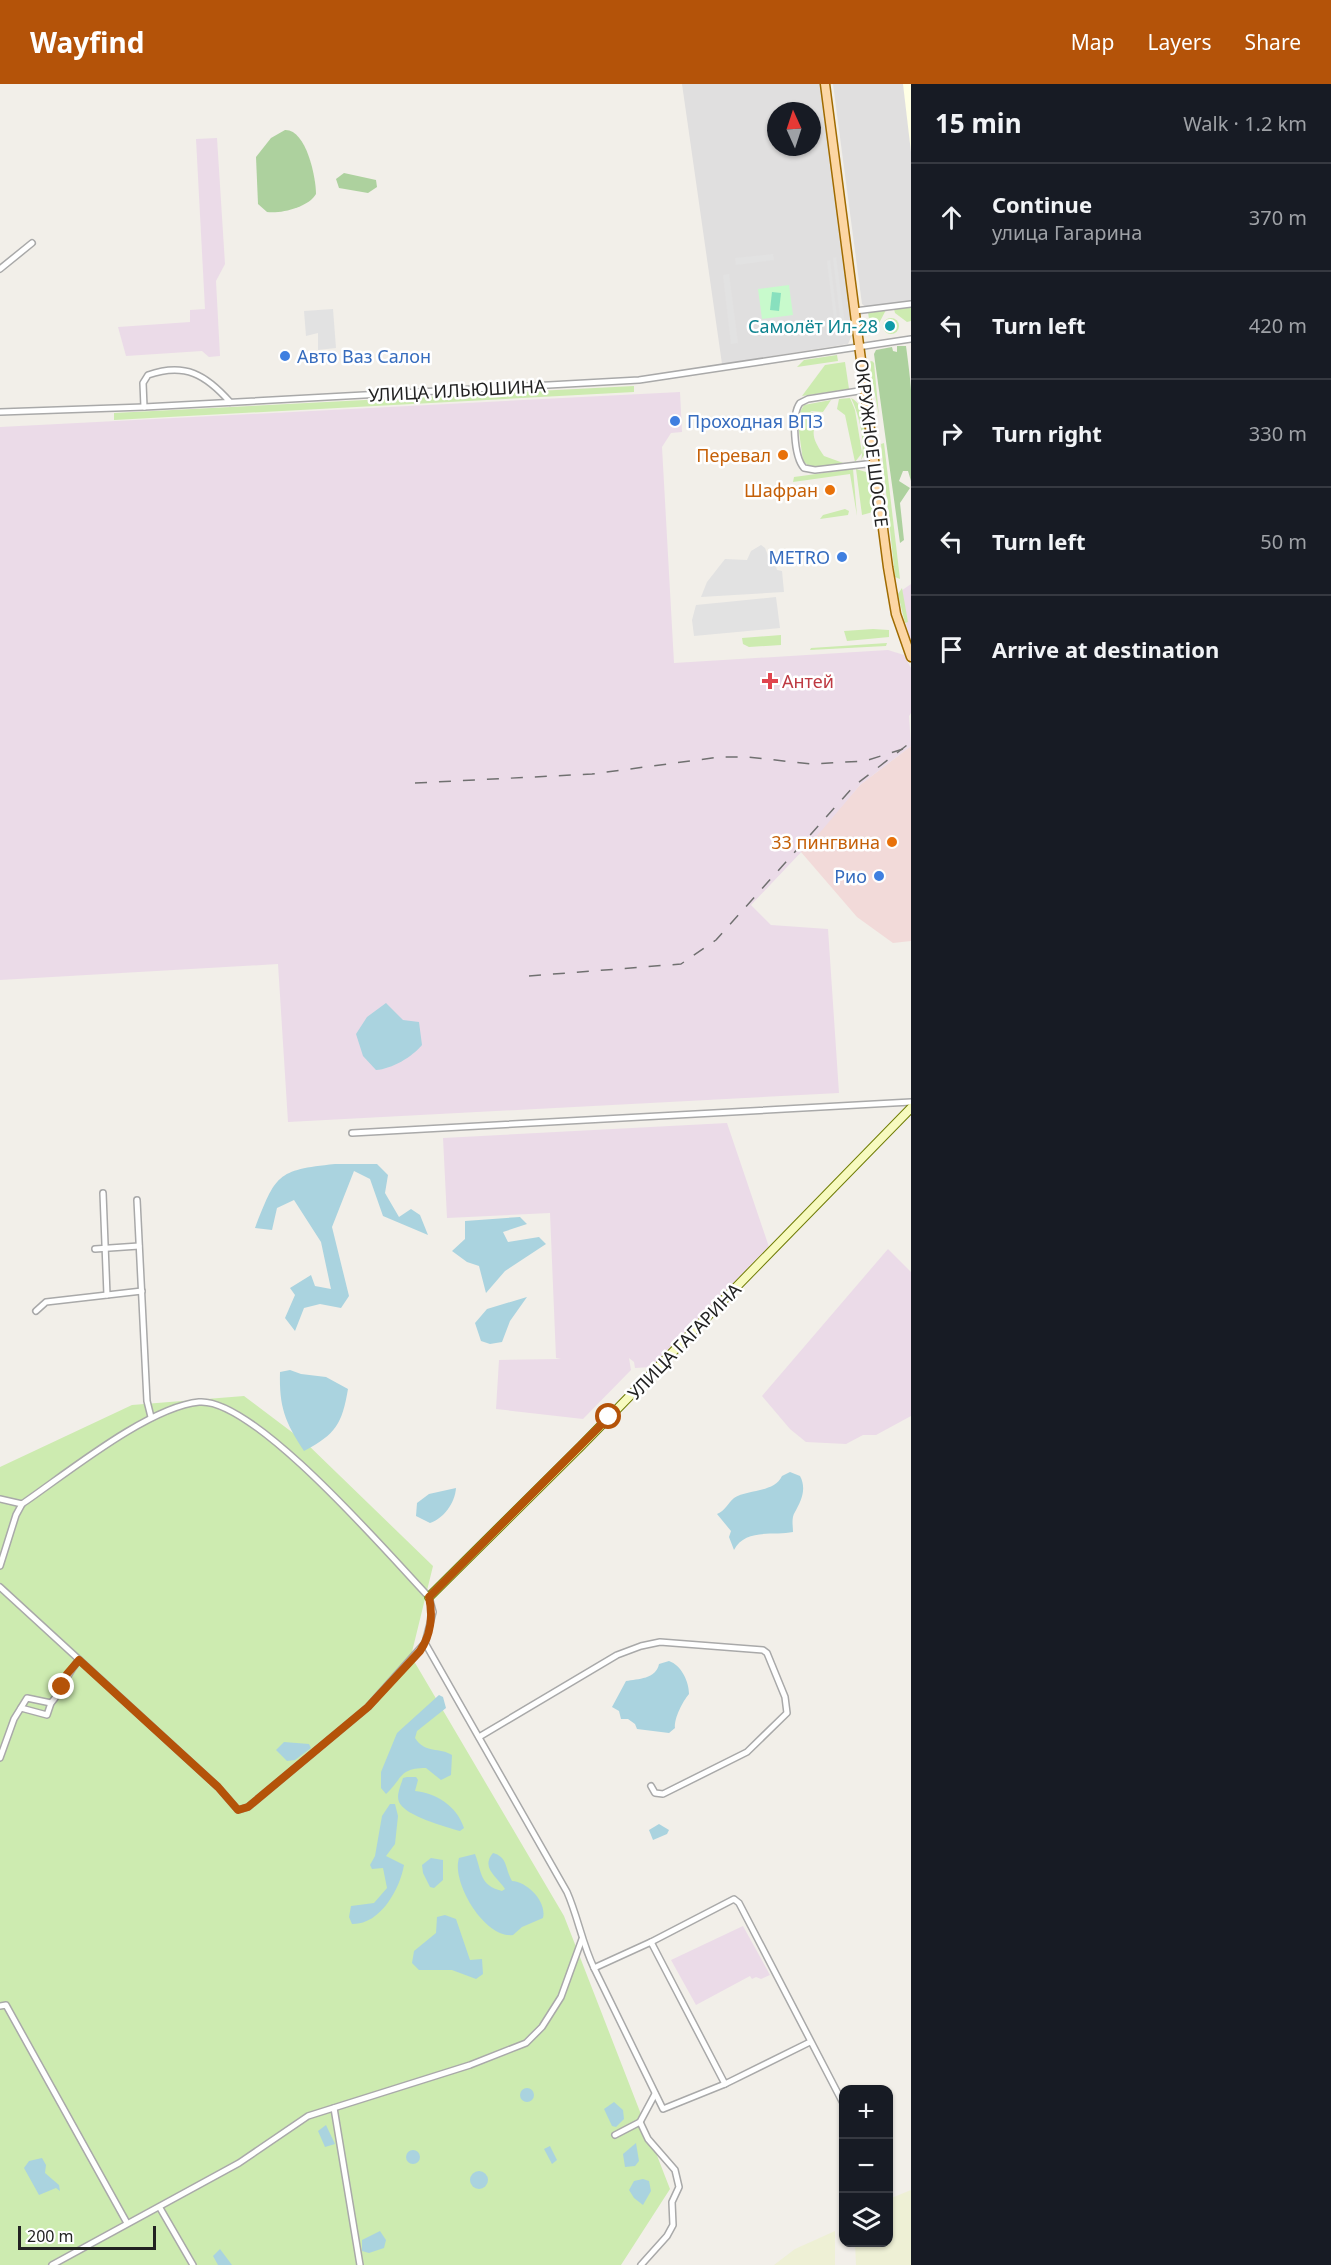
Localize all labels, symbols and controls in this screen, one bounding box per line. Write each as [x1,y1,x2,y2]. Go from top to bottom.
text: Wayfind [30,23,144,61]
text: Map [1071,28,1115,56]
text: Layers [1148,28,1212,56]
text: Share [1245,28,1301,56]
north arrow [767,102,821,156]
text: 15 min [935,105,1022,141]
text: Walk · 1.2 km [1183,110,1307,137]
text: Continue [992,189,1092,219]
icon: ahead [935,201,968,234]
text: 370 m [1249,204,1307,231]
text: улица Гагарина [992,219,1142,246]
icon: left [935,309,968,342]
text: Turn left [992,310,1086,340]
text: 420 m [1249,312,1307,339]
place label: Самолёт Ил-28 [748,314,878,338]
marker: Самолёт Ил-28 [883,319,897,333]
place label: Авто Ваз Салон [297,344,431,368]
marker: Авто Ваз Салон [278,349,292,363]
street label: ОКРУЖНОЕ ШОССЕ [850,357,894,529]
street label: УЛИЦА ИЛЬЮШИНА [368,373,547,407]
place label: Проходная ВПЗ [687,409,823,433]
marker: Проходная ВПЗ [668,414,682,428]
icon: right [935,417,968,450]
text: Turn right [992,418,1102,448]
text: 330 m [1249,420,1307,447]
place label: Перевал [696,443,771,467]
marker: Перевал [776,448,790,462]
place label: Шафран [744,478,818,502]
marker: Шафран [823,483,837,497]
icon: left [935,525,968,558]
text: Turn left [992,526,1086,556]
text: 50 m [1260,528,1307,555]
place label: METRO [768,545,830,569]
marker: METRO [835,550,849,564]
icon: arrive [935,633,968,666]
text: Arrive at destination [992,634,1219,664]
place label: Антей [782,669,834,693]
marker: Антей [763,674,777,688]
place label: 33 пингвина [771,830,880,854]
marker: 33 пингвина [885,835,899,849]
place label: Рио [834,864,867,888]
marker: Рио [872,869,886,883]
street label: УЛИЦА ГАГАРИНА [622,1277,746,1404]
route start [595,1403,621,1429]
route end [48,1673,74,1699]
map controls [839,2085,893,2247]
button: + [839,2085,893,2139]
button: − [839,2139,893,2193]
button: layers [839,2193,893,2247]
scale bar [18,2223,156,2250]
text: 200 m [27,2225,74,2247]

